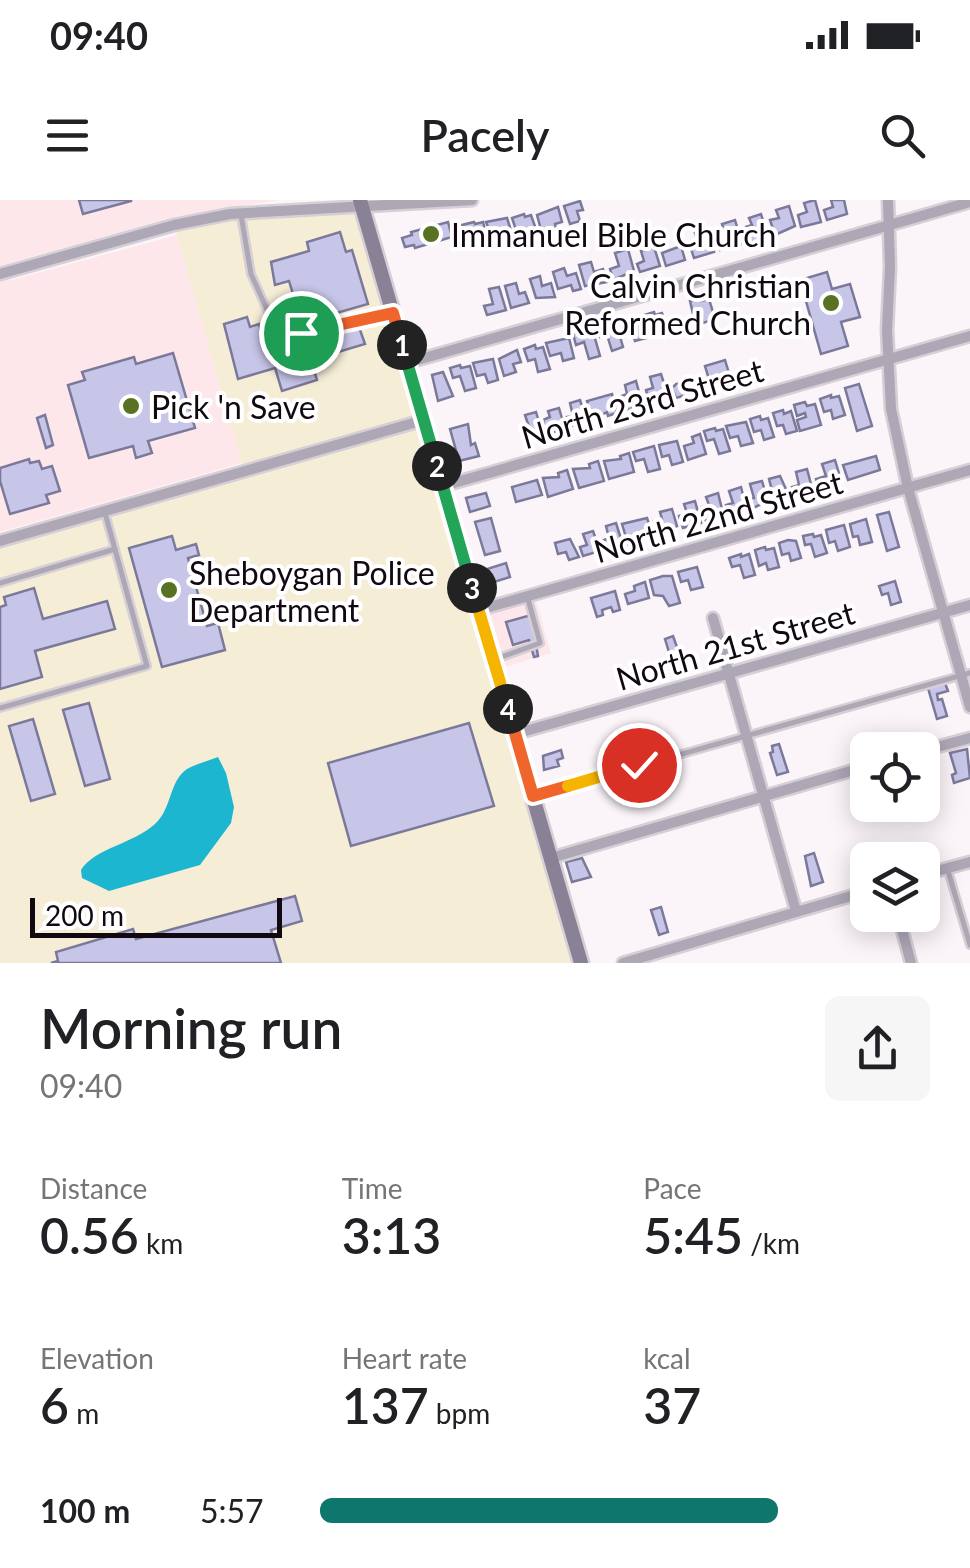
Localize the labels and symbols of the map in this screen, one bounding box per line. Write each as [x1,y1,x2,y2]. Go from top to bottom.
place label: Immanuel Bible Church [451,215,776,254]
marker: Immanuel Bible Church [420,223,442,245]
place label: Calvin Christian Reformed Church [564,266,811,342]
pin [259,291,344,376]
marker: Calvin Christian Reformed Church [820,292,842,314]
pin: 1 [377,320,427,370]
street label: North 23rd Street [517,350,768,456]
place label: Pick 'n Save [151,387,316,426]
marker: Pick 'n Save [120,395,142,417]
pin: 2 [412,441,462,491]
street label: North 22nd Street [589,462,847,570]
place label: Sheboygan Police Department [189,553,435,629]
pin: 3 [447,563,497,613]
marker: Sheboygan Police Department [158,579,180,601]
street label: North 21st Street [611,592,859,698]
pin: 4 [483,684,533,734]
pin [597,723,682,808]
scale bar [30,893,282,938]

